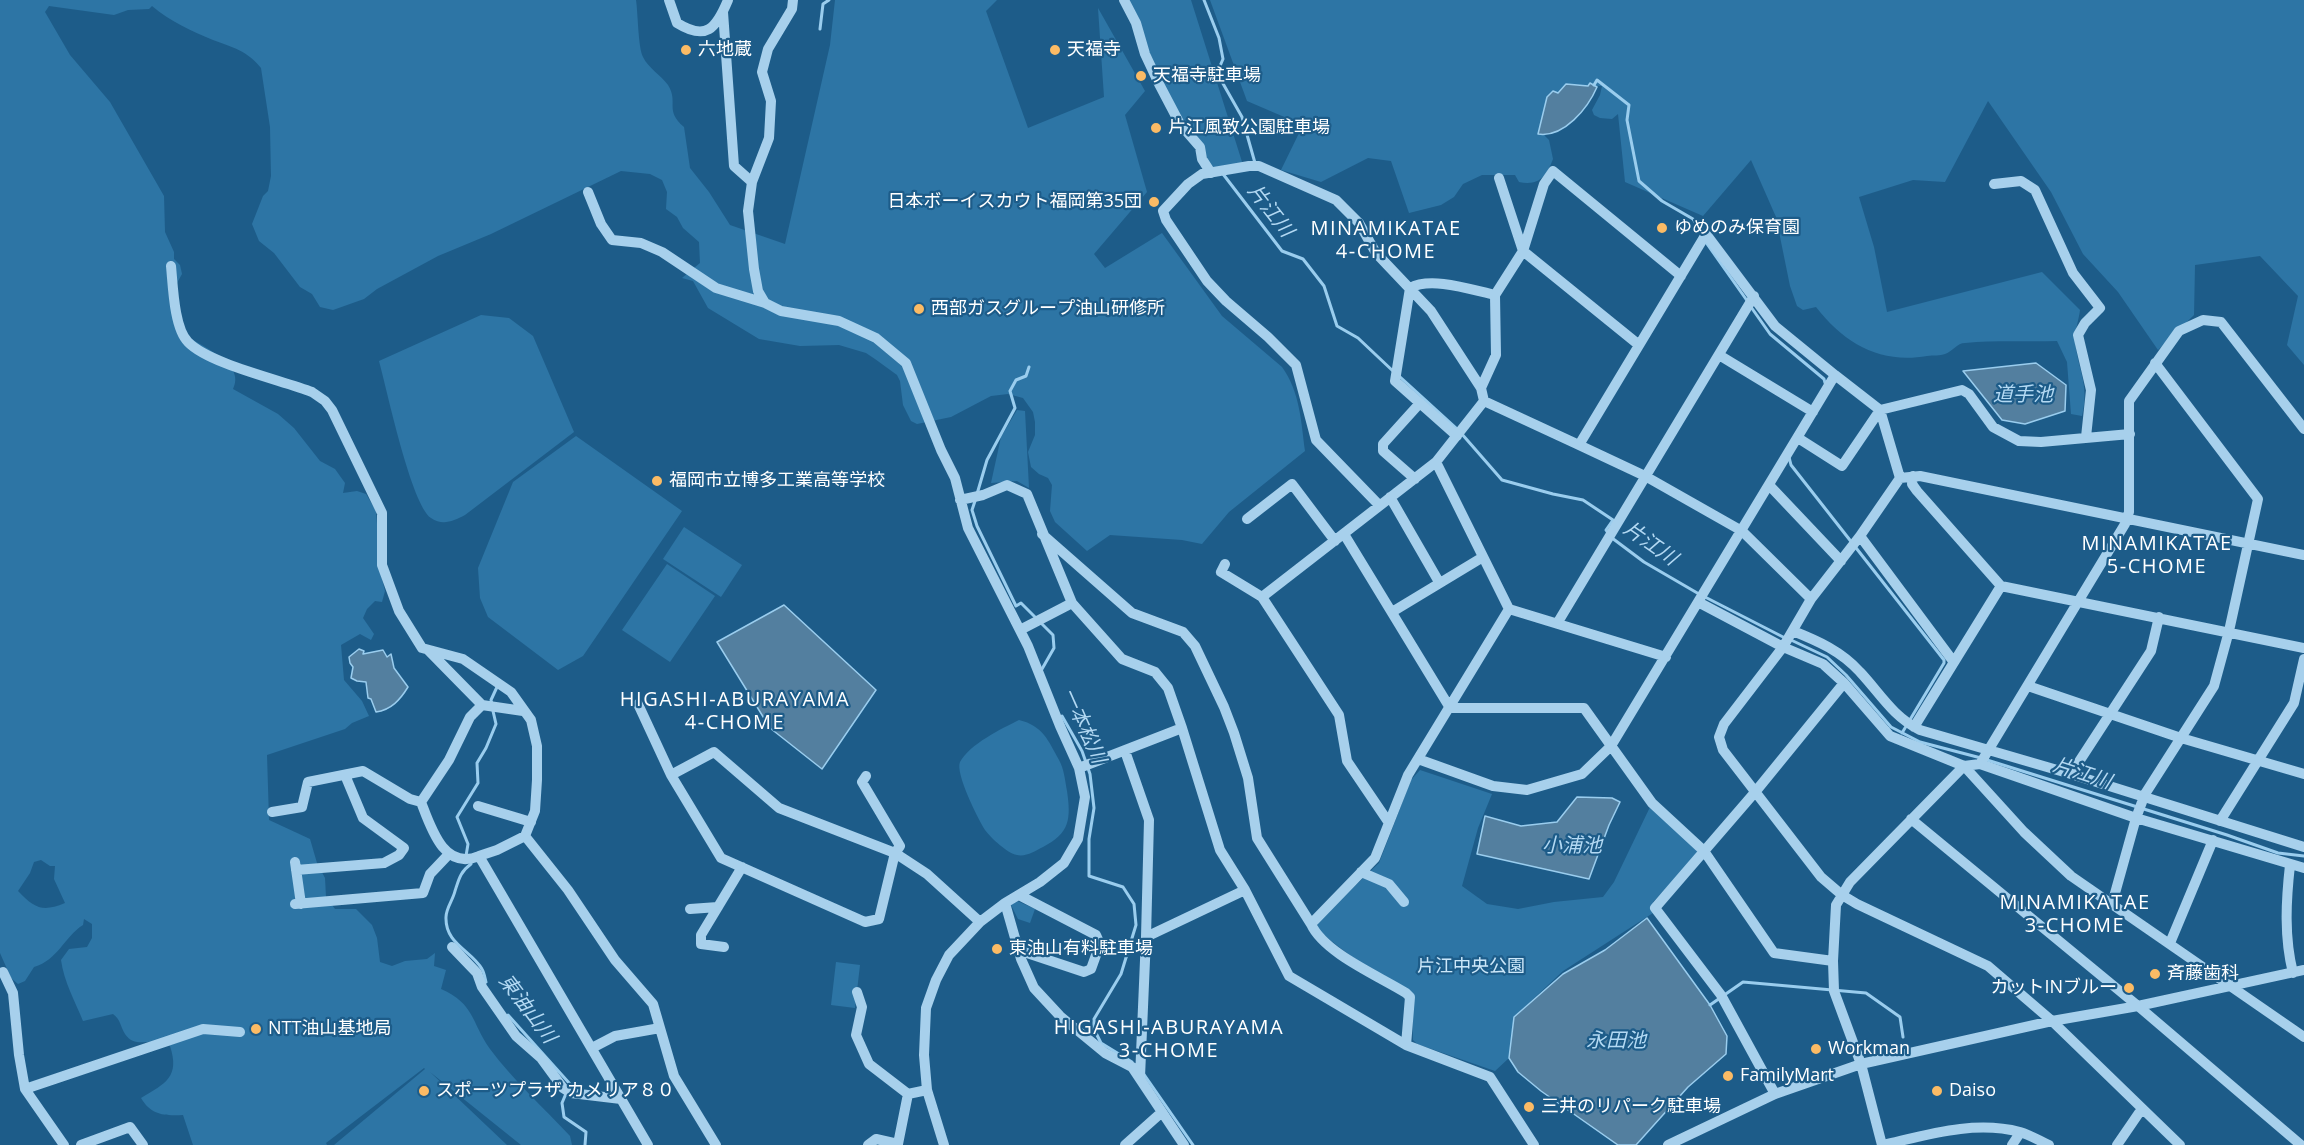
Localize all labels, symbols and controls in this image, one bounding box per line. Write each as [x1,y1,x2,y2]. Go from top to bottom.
place label: 六地蔵 [698,39,752,61]
place label: 天福寺 [1067,39,1121,61]
marker: 六地蔵 [679,43,693,57]
marker: 天福寺 [1048,43,1062,57]
place label: 天福寺駐車場 [1153,65,1261,87]
marker: 天福寺駐車場 [1134,69,1148,83]
place label: 片江風致公園駐車場 [1168,117,1330,139]
marker: 片江風致公園駐車場 [1149,121,1163,135]
water label: 片江川 [1242,180,1298,242]
place label: 日本ボーイスカウト福岡第35団 [887,191,1142,213]
marker: 日本ボーイスカウト福岡第35団 [1147,195,1161,209]
district label: MINAMIKATAE 4-CHOME [1310,217,1462,264]
place label: ゆめのみ保育園 [1674,217,1800,239]
marker: ゆめのみ保育園 [1655,221,1669,235]
place label: 西部ガスグループ油山研修所 [931,298,1165,320]
marker: 西部ガスグループ油山研修所 [912,302,926,316]
water label: 道手池 [1993,383,2053,407]
place label: 福岡市立博多工業高等学校 [669,470,885,492]
marker: 福岡市立博多工業高等学校 [650,474,664,488]
water label: 片江川 [1619,517,1681,571]
district label: MINAMIKATAE 5-CHOME [2081,532,2233,579]
water label: 一本松川 [1056,685,1110,767]
district label: HIGASHI-ABURAYAMA 4-CHOME [620,688,850,735]
water label: 片江川 [2050,753,2114,795]
water label: 小浦池 [1542,834,1602,858]
district label: MINAMIKATAE 3-CHOME [1999,891,2151,938]
place label: 東油山有料駐車場 [1009,938,1153,960]
marker: 東油山有料駐車場 [990,942,1004,956]
park label: 片江中央公園 [1417,956,1525,978]
place label: 斉藤歯科 [2167,963,2239,985]
marker: 斉藤歯科 [2148,967,2162,981]
water label: 東油山川 [493,970,561,1048]
place label: カットINブルー [1990,977,2117,999]
marker: カットINブルー [2122,981,2136,995]
district label: HIGASHI-ABURAYAMA 3-CHOME [1054,1016,1284,1063]
place label: NTT油山基地局 [268,1018,391,1040]
marker: NTT油山基地局 [249,1022,263,1036]
water label: 永田池 [1586,1029,1646,1053]
place label: Workman [1828,1038,1910,1060]
marker: Workman [1809,1042,1823,1056]
place label: FamilyMart [1740,1065,1834,1087]
marker: FamilyMart [1721,1069,1735,1083]
place label: スポーツプラザ カメリア８０ [436,1080,675,1102]
place label: Daiso [1949,1080,1996,1102]
marker: スポーツプラザ カメリア８０ [417,1084,431,1098]
marker: Daiso [1930,1084,1944,1098]
place label: 三井のリパーク駐車場 [1541,1096,1721,1118]
marker: 三井のリパーク駐車場 [1522,1100,1536,1114]

